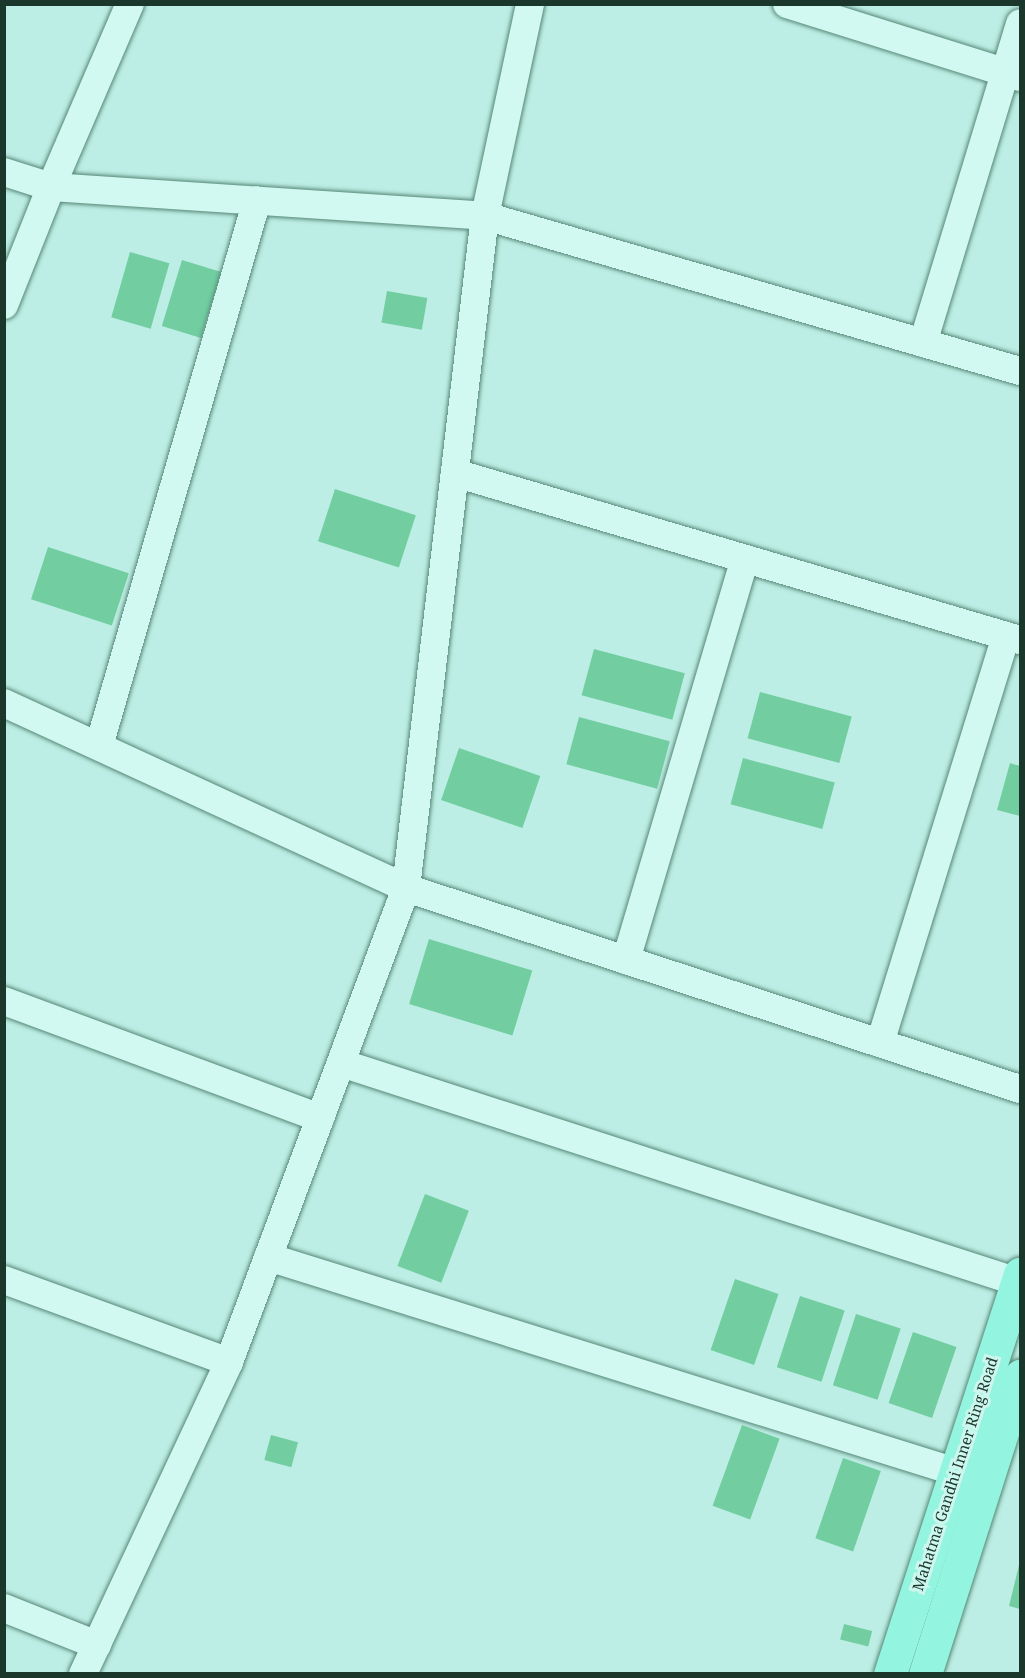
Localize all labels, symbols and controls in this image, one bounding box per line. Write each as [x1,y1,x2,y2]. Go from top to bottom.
street label: Mahatma Gandhi Inner Ring Road [909,1355,1001,1593]

